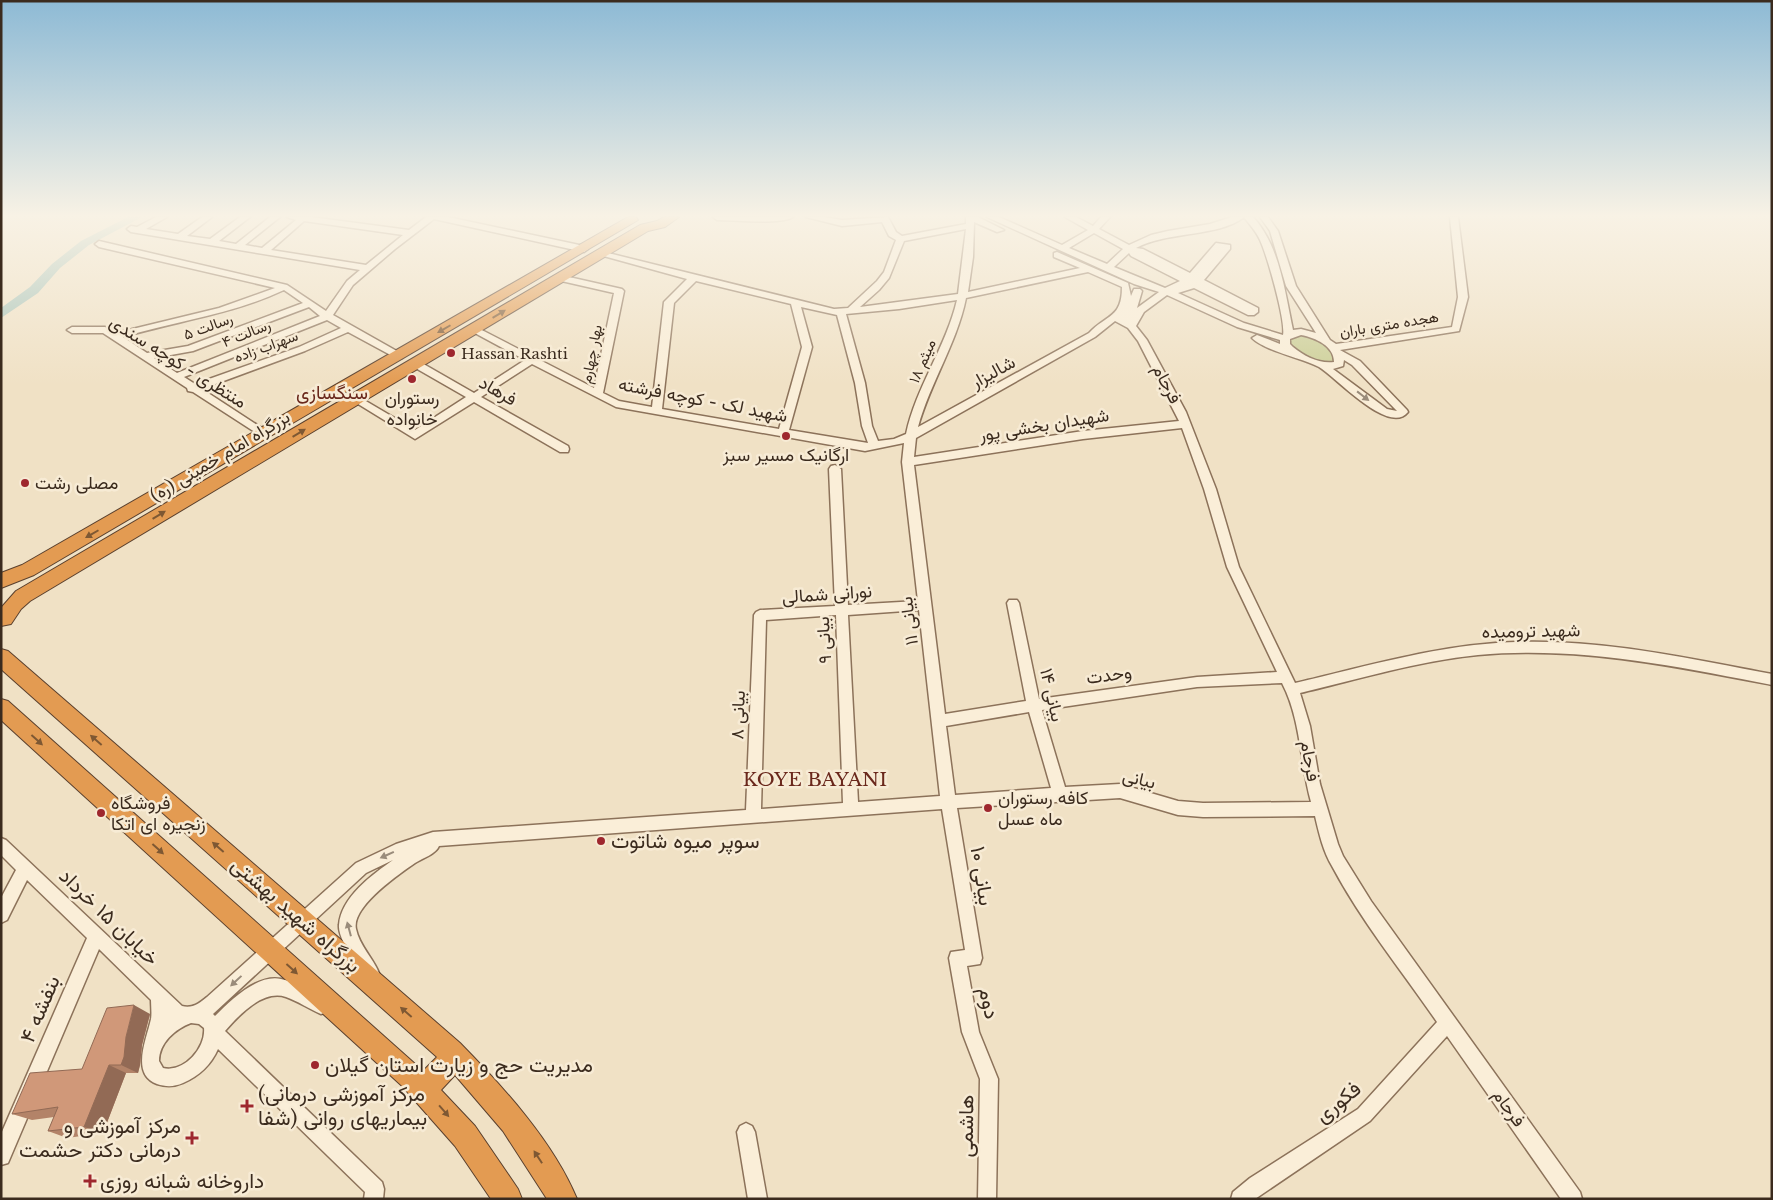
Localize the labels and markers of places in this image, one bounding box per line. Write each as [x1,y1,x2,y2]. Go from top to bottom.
place label: Hassan Rashti [461,344,568,363]
marker: Hassan Rashti [445,347,457,359]
marker: رستوران خانواده [406,373,418,385]
place label: رستوران خانواده [385,387,439,430]
marker: ارگانیک مسیر سبز [780,430,792,442]
place label: ارگانیک مسیر سبز [722,444,849,466]
place label: مصلی رشت [35,472,118,494]
marker: مصلی رشت [19,477,31,489]
place label: کافه رستوران ماه عسل [998,787,1088,830]
place label: فروشگاه زنجیره ای اتکا [111,792,206,835]
marker: کافه رستوران ماه عسل [982,802,994,814]
marker: فروشگاه زنجیره ای اتکا [95,807,107,819]
place label: سوپر میوه شاتوت [611,828,760,855]
marker: سوپر میوه شاتوت [595,835,607,847]
place label: مدیریت حج و زیارت استان گیلان [325,1052,593,1079]
marker: مدیریت حج و زیارت استان گیلان [309,1059,321,1071]
place label: (مرکز آموزشی درمانی بیماریهای روانی (شفا [258,1081,427,1131]
marker: (مرکز آموزشی درمانی بیماریهای روانی (شفا [240,1099,254,1113]
place label: مرکز آموزشی و ‌درمانی دکتر حشمت [19,1113,181,1163]
marker: مرکز آموزشی و ‌درمانی دکتر حشمت [185,1131,199,1145]
place label: داروخانه شبانه روزی [100,1168,264,1194]
marker: داروخانه شبانه روزی [84,1175,96,1187]

